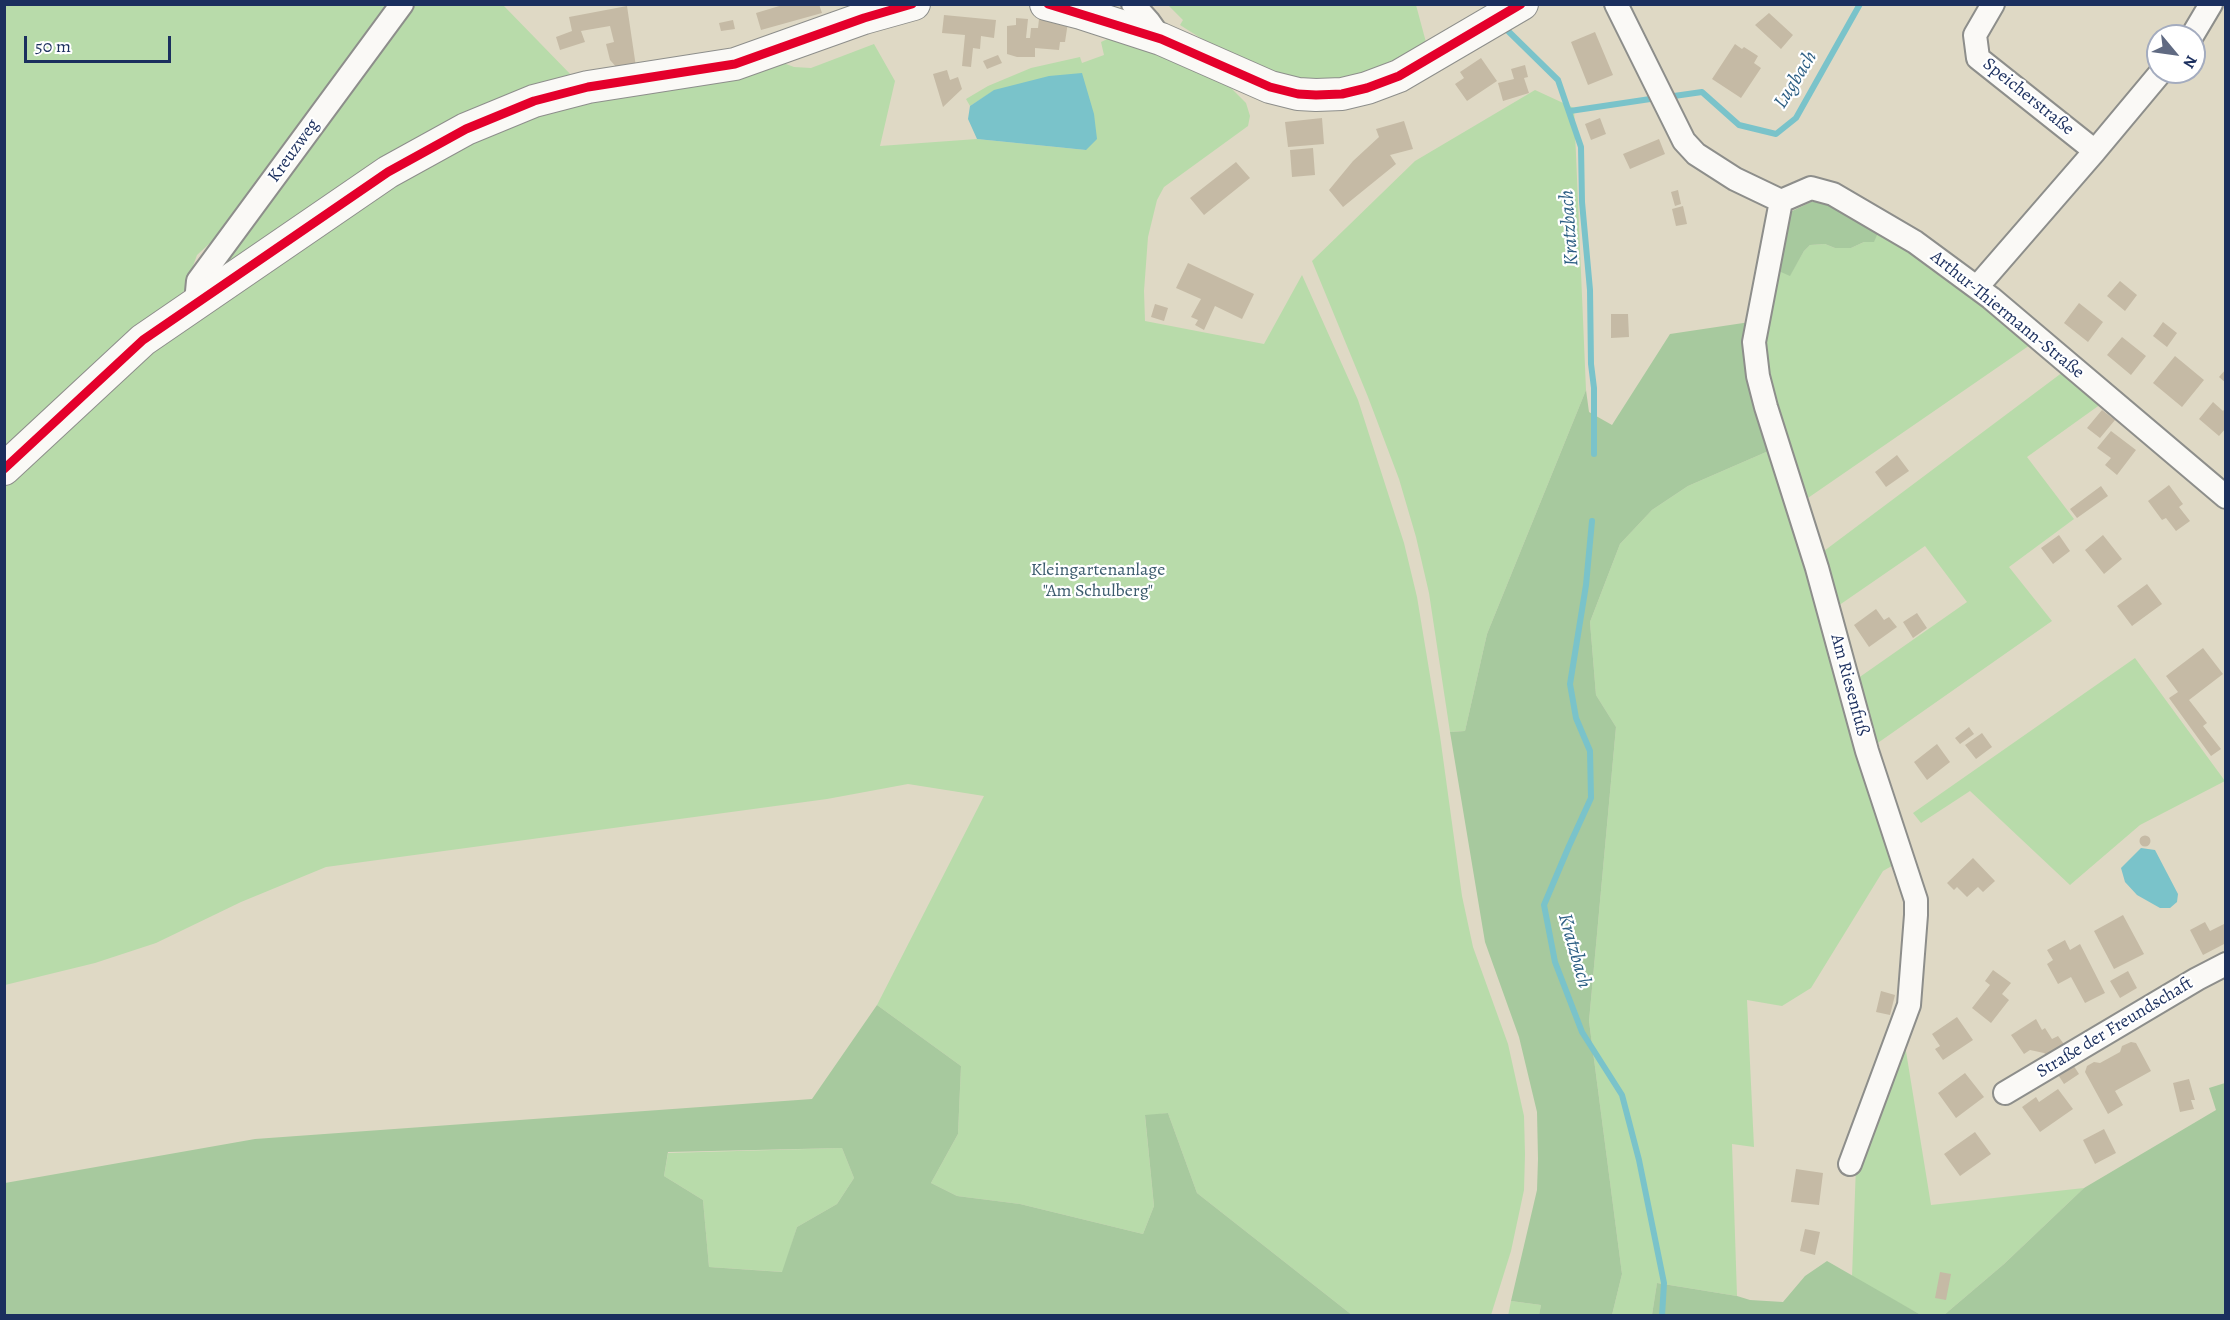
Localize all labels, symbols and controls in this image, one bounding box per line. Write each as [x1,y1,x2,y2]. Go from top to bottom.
scale bar [27,24,174,62]
north arrow [2146,24,2206,84]
text: 50 m [35,34,71,58]
water label: Lugbach [1769,47,1823,113]
text: N [2178,51,2202,72]
street label: Speicherstraße [1978,54,2078,140]
street label: Kreuzweg [264,115,324,187]
water label: Kratzbach [1555,189,1585,267]
street label: Arthur-Thiermann-Straße [1926,246,2088,384]
park label: Kleingartenanlage "Am Schulberg" [1031,560,1165,602]
street label: Am Riesenfuß [1825,632,1873,738]
water label: Kratzbach [1552,911,1596,991]
street label: Straße der Freundschaft [2033,973,2197,1083]

